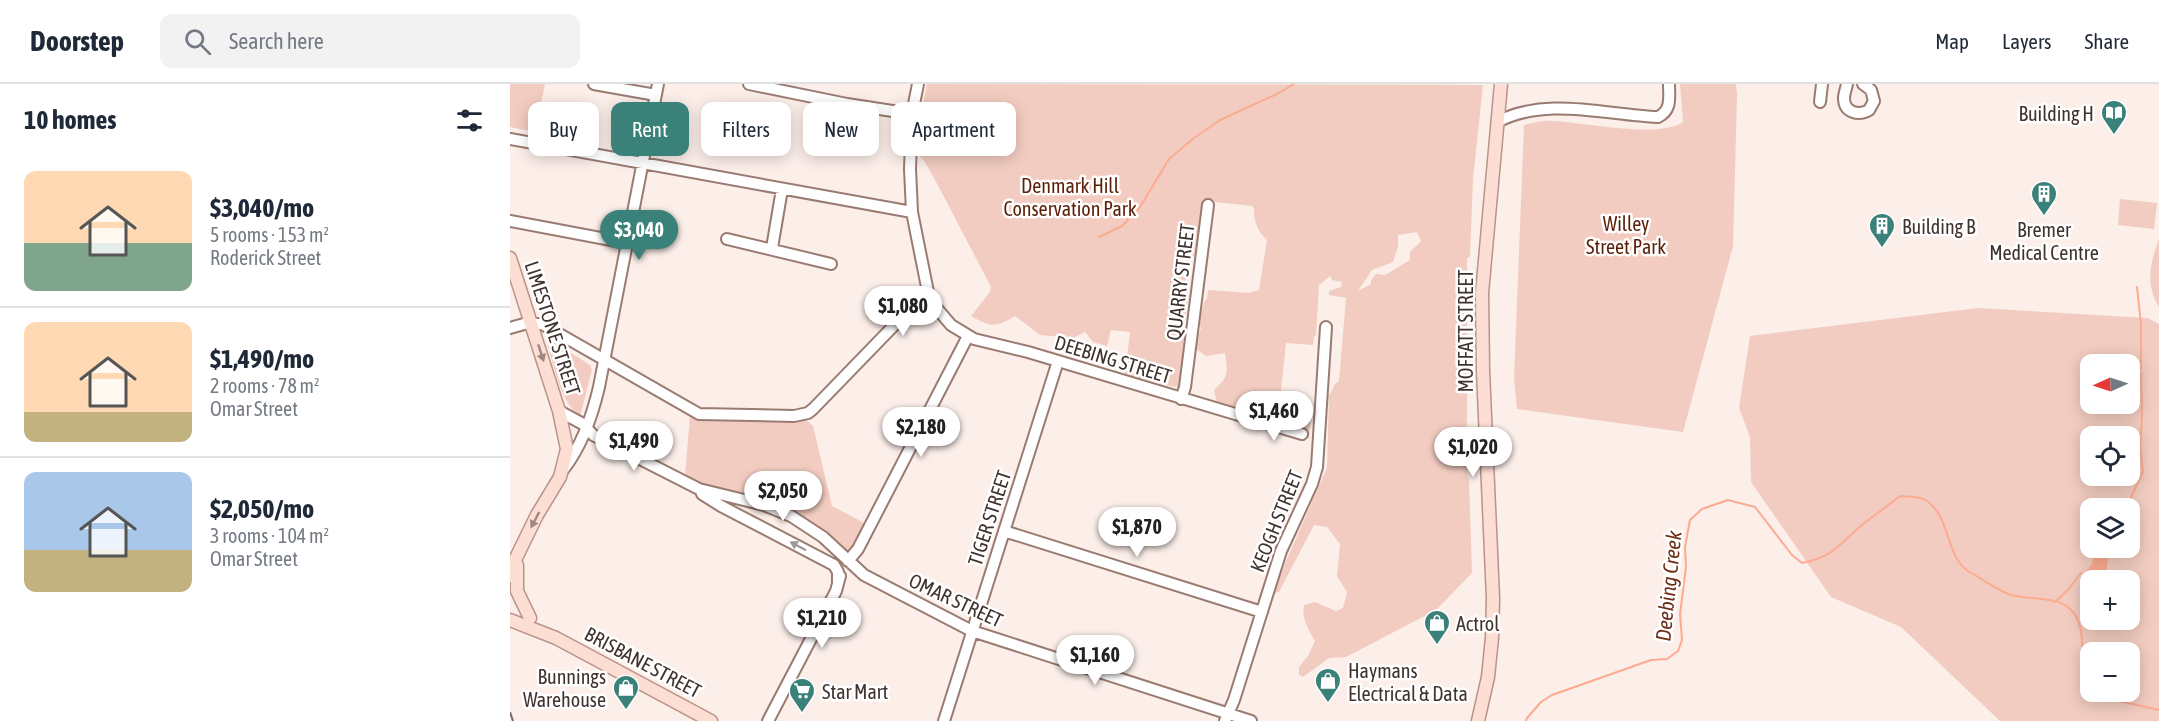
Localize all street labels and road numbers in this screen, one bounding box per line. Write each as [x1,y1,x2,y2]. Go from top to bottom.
street label: QUARRY STREET [1161,222,1199,342]
street label: LIMESTONE STREET [521,258,586,398]
street label: MOFFATT STREET [1454,269,1477,393]
street label: DEEBING STREET [1052,330,1174,388]
street label: KEOGH STREET [1245,466,1307,575]
street label: TIGER STREET [963,467,1015,569]
street label: OMAR STREET [906,568,1007,632]
street label: BRISBANE STREET [581,622,705,702]

